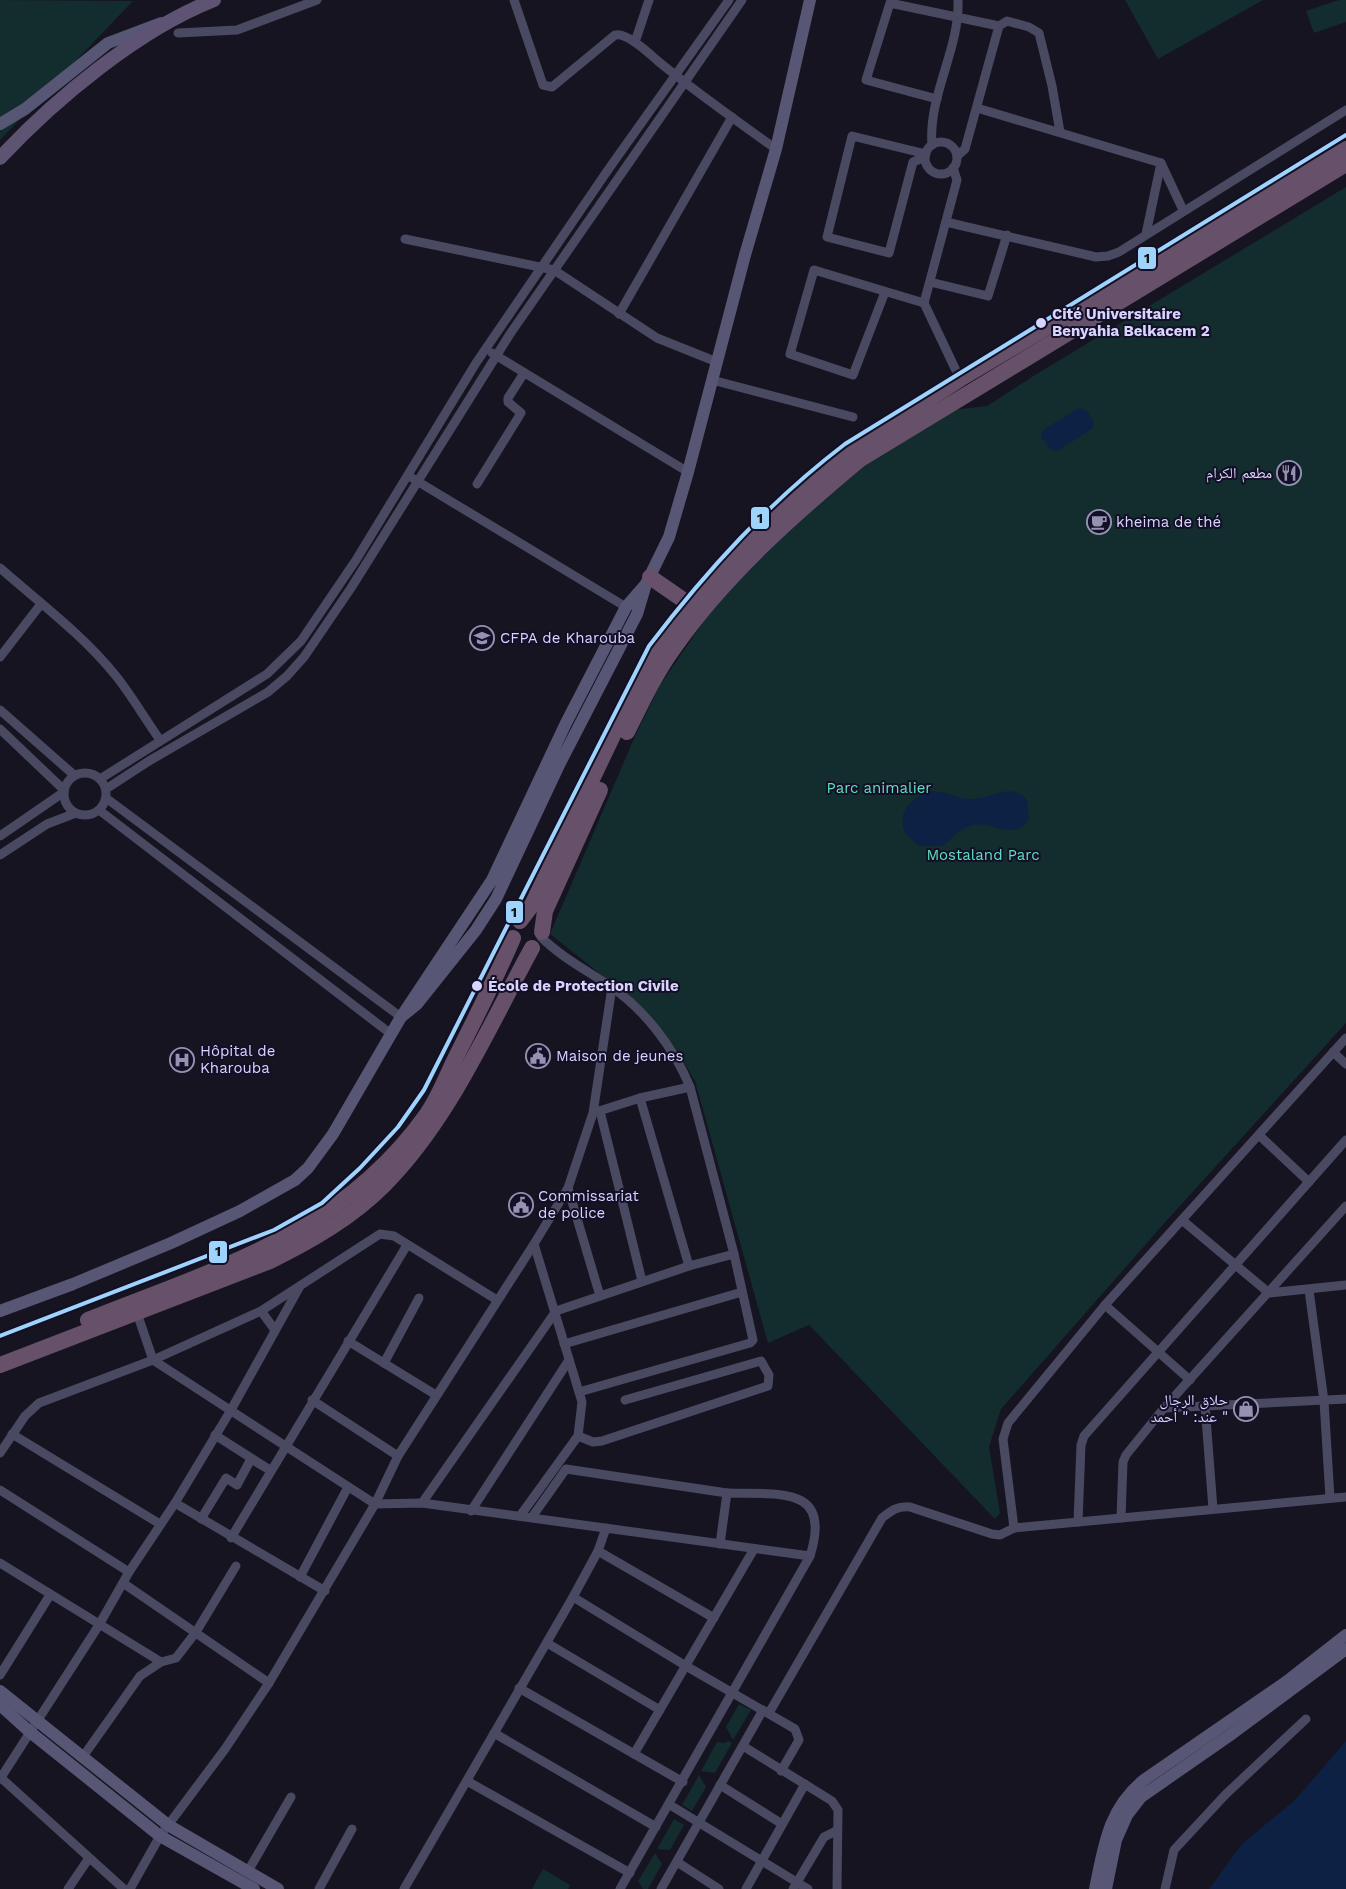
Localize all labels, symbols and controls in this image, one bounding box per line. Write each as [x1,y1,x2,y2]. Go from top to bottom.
line badge: 1 [1137,246,1157,270]
text: 1 [1144,250,1150,266]
place label: Cité Universitaire Benyahia Belkacem 2 [1052,305,1210,340]
marker: Cité Universitaire Benyahia Belkacem 2 [1034,316,1048,330]
restaurant icon: مطعم الكرام [1276,460,1302,486]
place label: مطعم الكرام [1206,464,1272,483]
line badge: 1 [750,506,770,530]
cafe icon: kheima de thé [1086,509,1112,535]
text: 1 [757,510,763,526]
place label: kheima de thé [1116,513,1221,531]
school or university icon: CFPA de Kharouba [469,625,495,651]
place label: CFPA de Kharouba [500,629,636,647]
park label: Parc animalier [827,779,931,797]
park label: Mostaland Parc [926,846,1040,864]
line badge: 1 [505,900,524,924]
text: 1 [511,904,517,920]
place label: École de Protection Civile [488,977,679,995]
marker: École de Protection Civile [470,979,484,993]
place label: Hôpital de Kharouba [200,1042,275,1077]
public building icon: Maison de jeunes [525,1043,551,1069]
hospital icon: Hôpital de Kharouba [169,1047,195,1073]
place label: Maison de jeunes [556,1047,684,1065]
place label: Commissariat de police [538,1187,639,1222]
public building icon: Commissariat de police [508,1192,534,1218]
line badge: 1 [208,1240,228,1264]
text: 1 [215,1243,221,1259]
place label: حلاق الرجال عند: " أحمد " [1151,1391,1228,1426]
shop icon: حلاق الرجال عند: " أحمد " [1233,1396,1259,1422]

